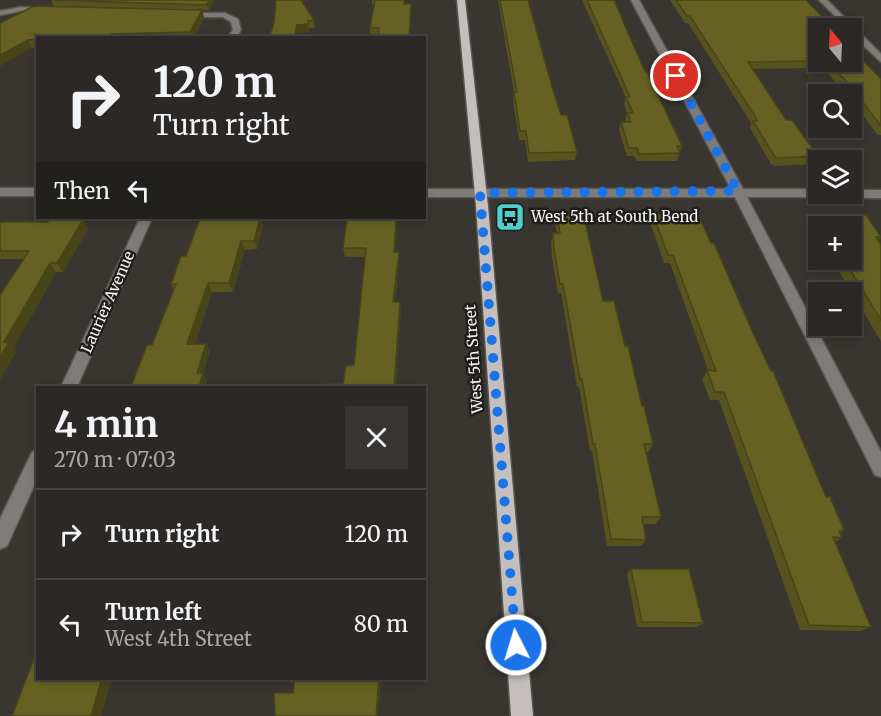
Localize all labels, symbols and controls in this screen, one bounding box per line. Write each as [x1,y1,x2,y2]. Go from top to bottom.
north arrow [808,18,862,72]
map controls [808,18,862,336]
pin [650,50,701,101]
text: 120 m [153,56,276,108]
icon: arrive [659,59,692,92]
icon: right [54,60,132,138]
button: search [808,84,862,138]
text: Turn right [153,108,290,142]
button: layers [808,150,862,204]
icon: left [122,174,155,207]
text: Then [54,177,110,205]
bus stop icon: West 5th at South Bend [494,201,526,233]
place label: West 5th at South Bend [530,207,698,226]
button: + [808,216,862,270]
street label: Laurier Avenue [77,248,139,356]
button: − [808,282,862,336]
street label: West 5th Street [460,304,487,415]
text: 4 min [54,402,158,447]
button: close [345,406,408,469]
text: 270 m · 07:03 [54,447,176,472]
icon: right [54,518,87,551]
text: Turn right [105,520,219,548]
text: 120 m [344,520,408,548]
text: Turn left [105,598,202,626]
icon: left [54,608,87,641]
text: 80 m [354,610,408,638]
position arrow [484,613,548,677]
text: West 4th Street [105,626,252,651]

